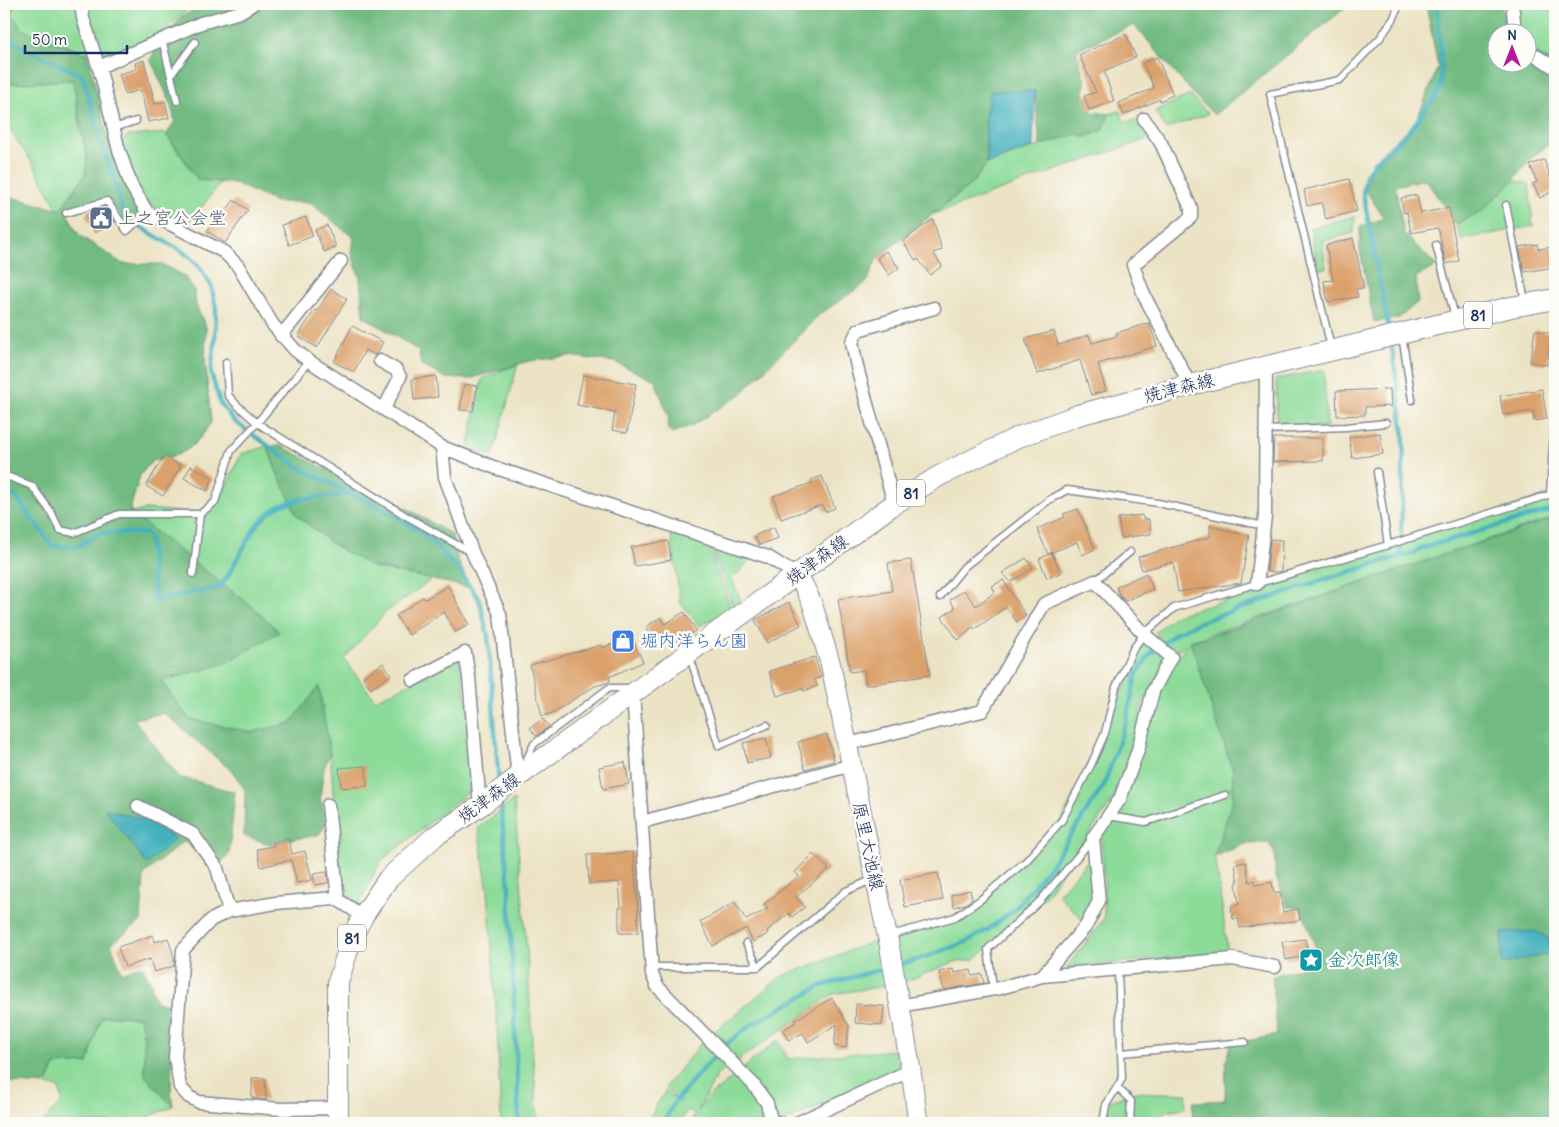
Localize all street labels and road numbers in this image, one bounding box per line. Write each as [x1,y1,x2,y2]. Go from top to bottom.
road number: 81 [1464,302,1492,328]
street label: 焼津森線 [1141,368,1217,407]
road number: 81 [897,479,925,506]
street label: 焼津森線 [781,529,853,590]
street label: 焼津森線 [453,767,525,828]
street label: 原里大池線 [848,799,889,892]
road number: 81 [338,924,366,951]

